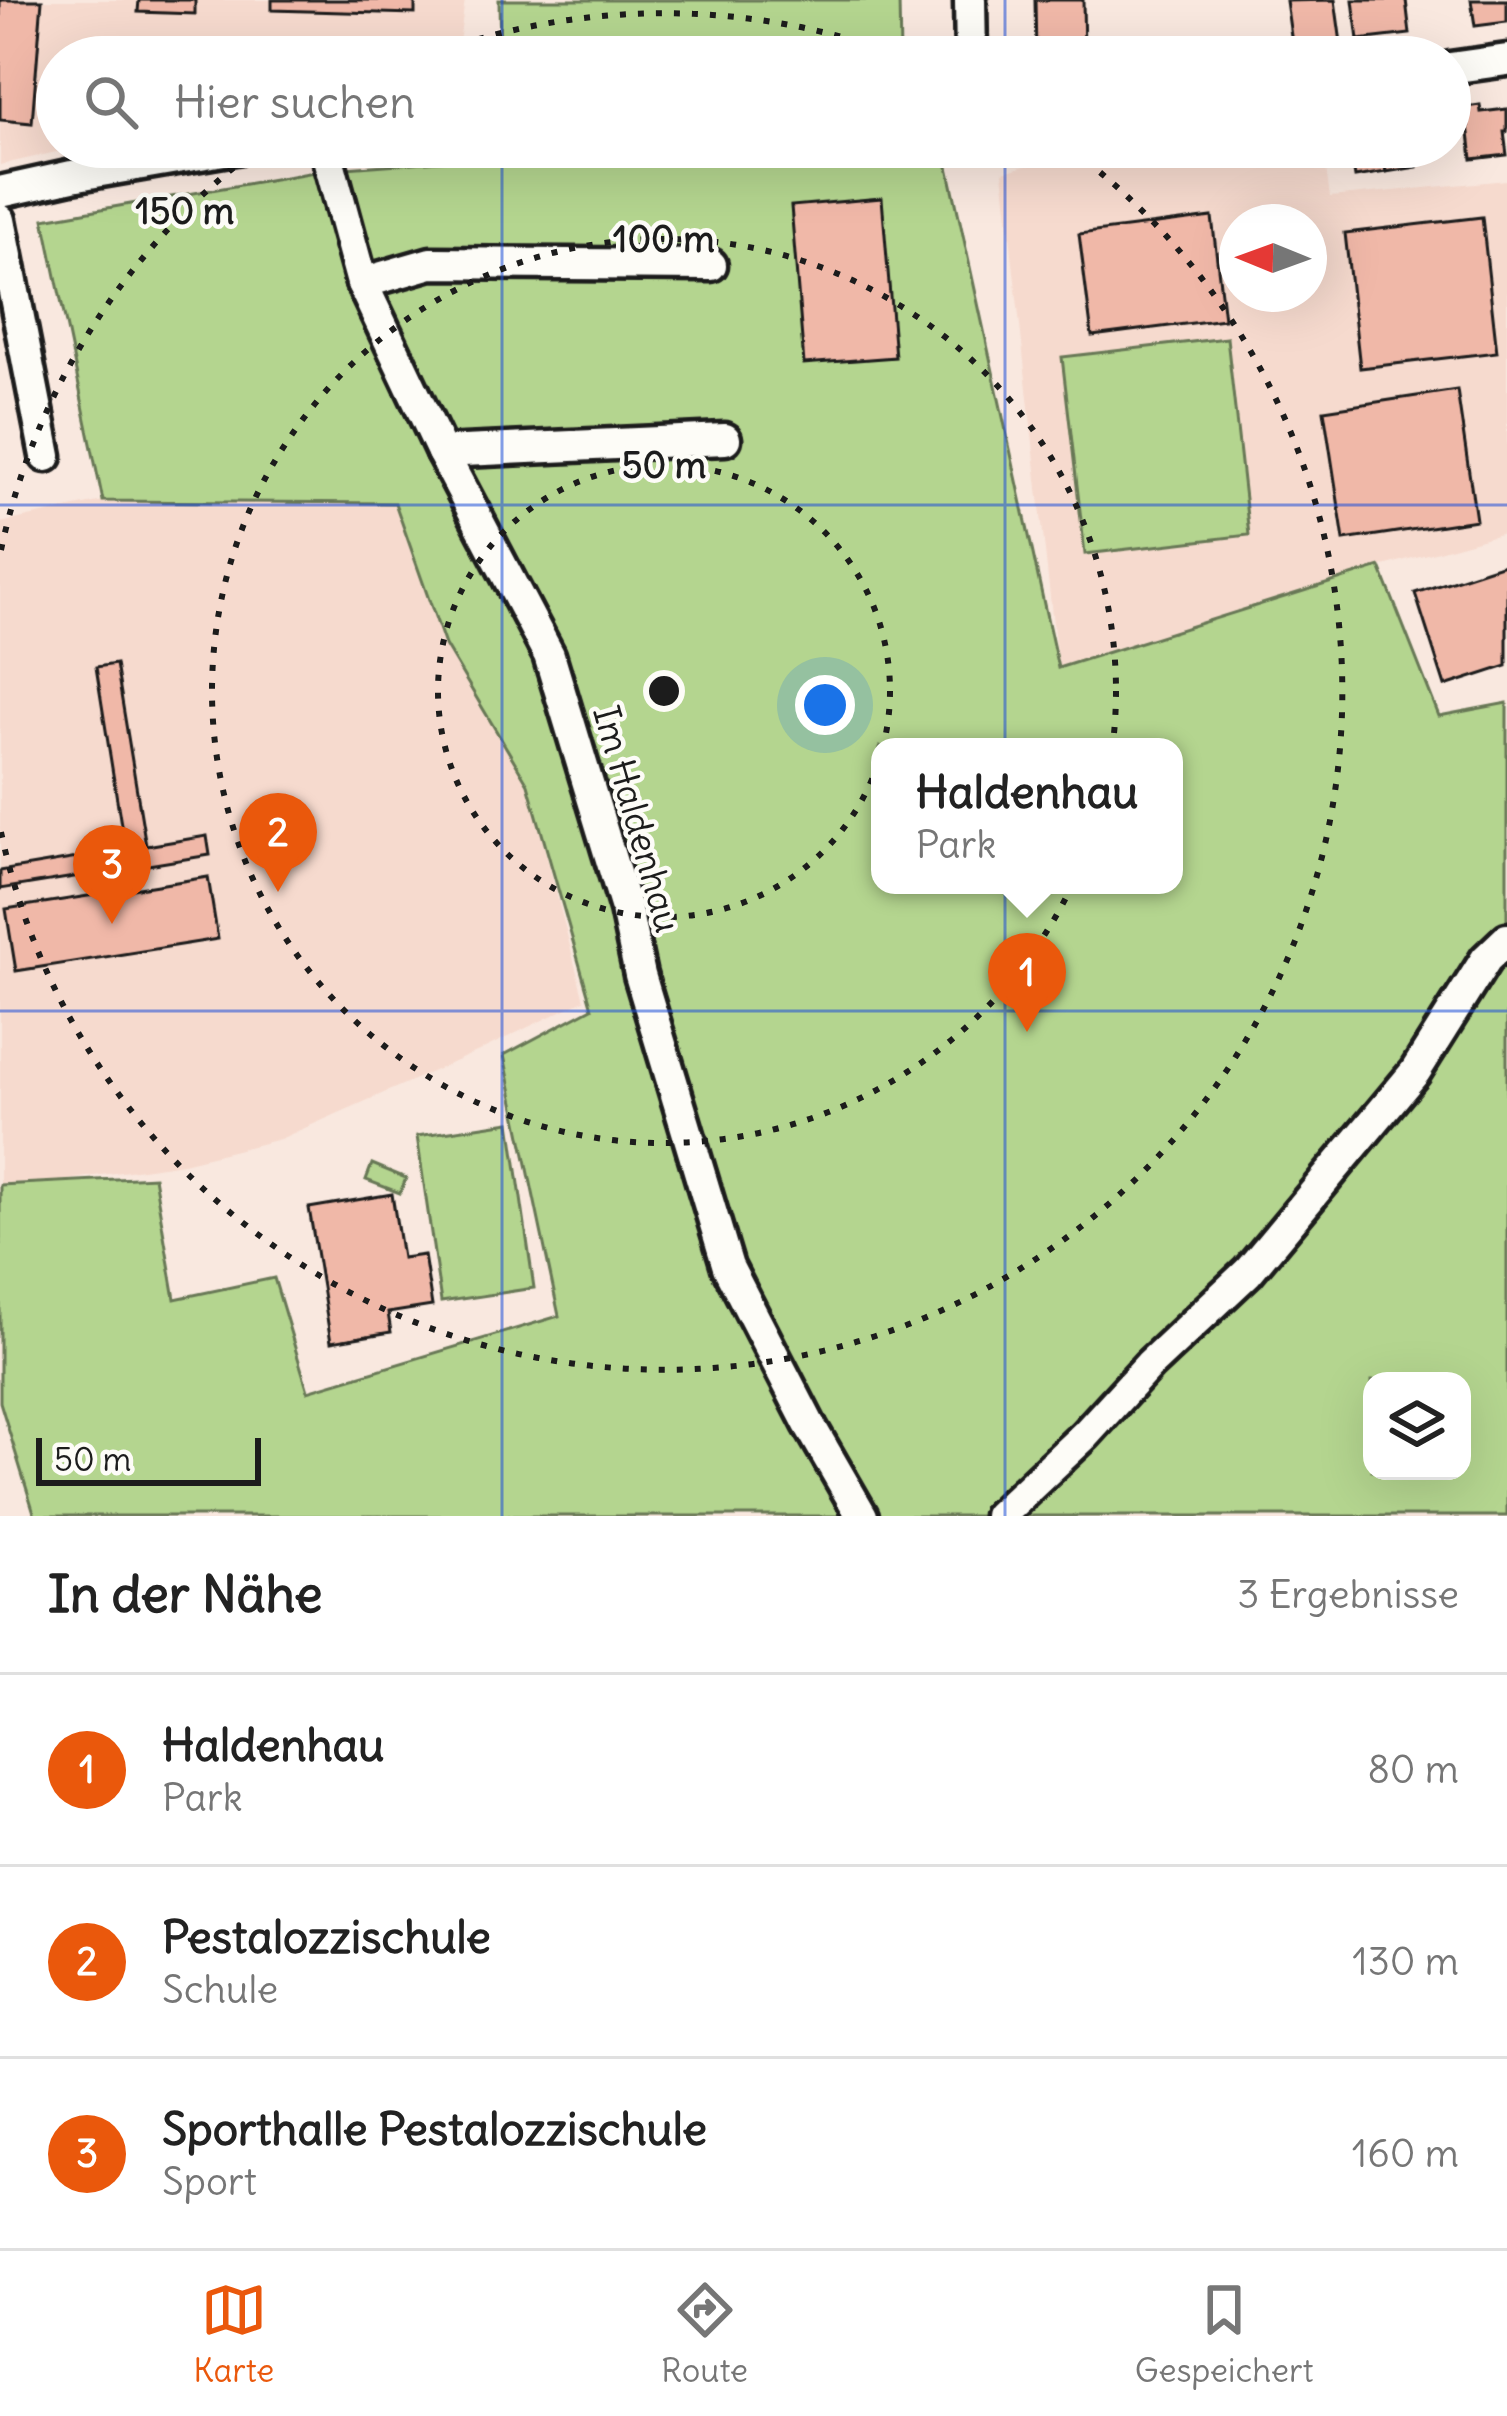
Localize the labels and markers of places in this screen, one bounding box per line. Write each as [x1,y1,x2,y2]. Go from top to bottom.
centre of rings [643,670,685,712]
pin: 2 [239,793,317,892]
pin: 3 [73,825,151,924]
pin: 1 [988,933,1066,1032]

